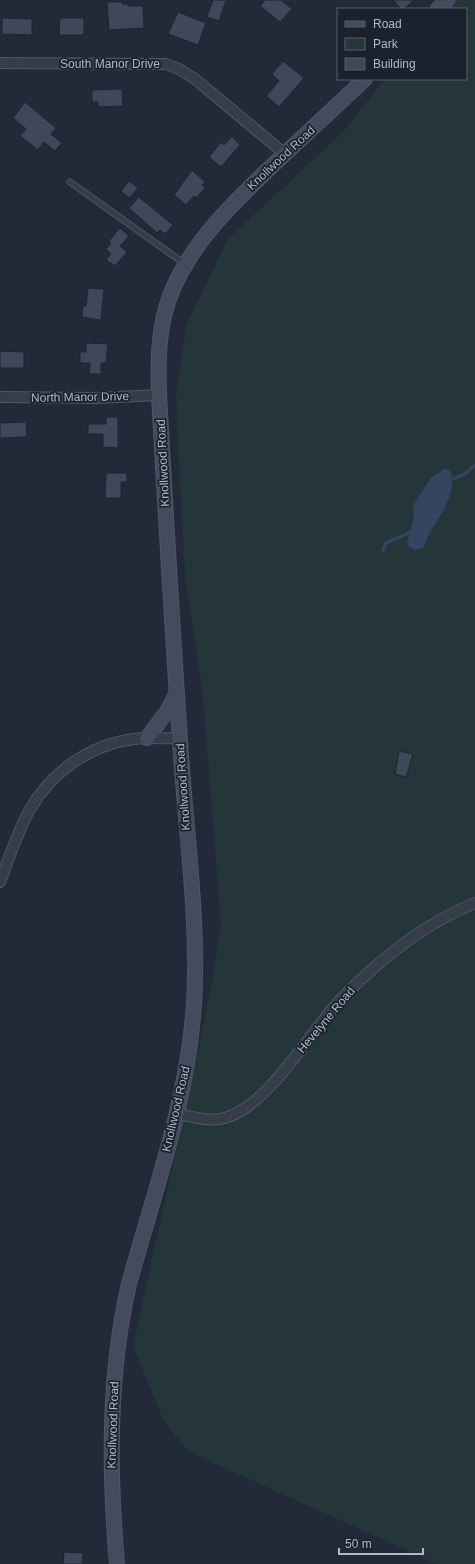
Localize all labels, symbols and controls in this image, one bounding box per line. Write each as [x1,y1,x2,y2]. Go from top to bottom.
legend [337,8,467,80]
text: Road [373,17,402,31]
text: Park [373,37,399,51]
street label: South Manor Drive [60,57,160,71]
text: Building [373,57,416,71]
street label: Knollwood Road [244,123,318,193]
street label: North Manor Drive [31,389,129,405]
street label: Knollwood Road [154,419,172,507]
street label: Knollwood Road [173,743,193,831]
street label: Hevelyne Road [294,984,358,1056]
street label: Knollwood Road [159,1065,193,1153]
street label: Knollwood Road [104,1381,122,1469]
scale bar [339,1530,423,1556]
text: 50 m [345,1537,372,1551]

